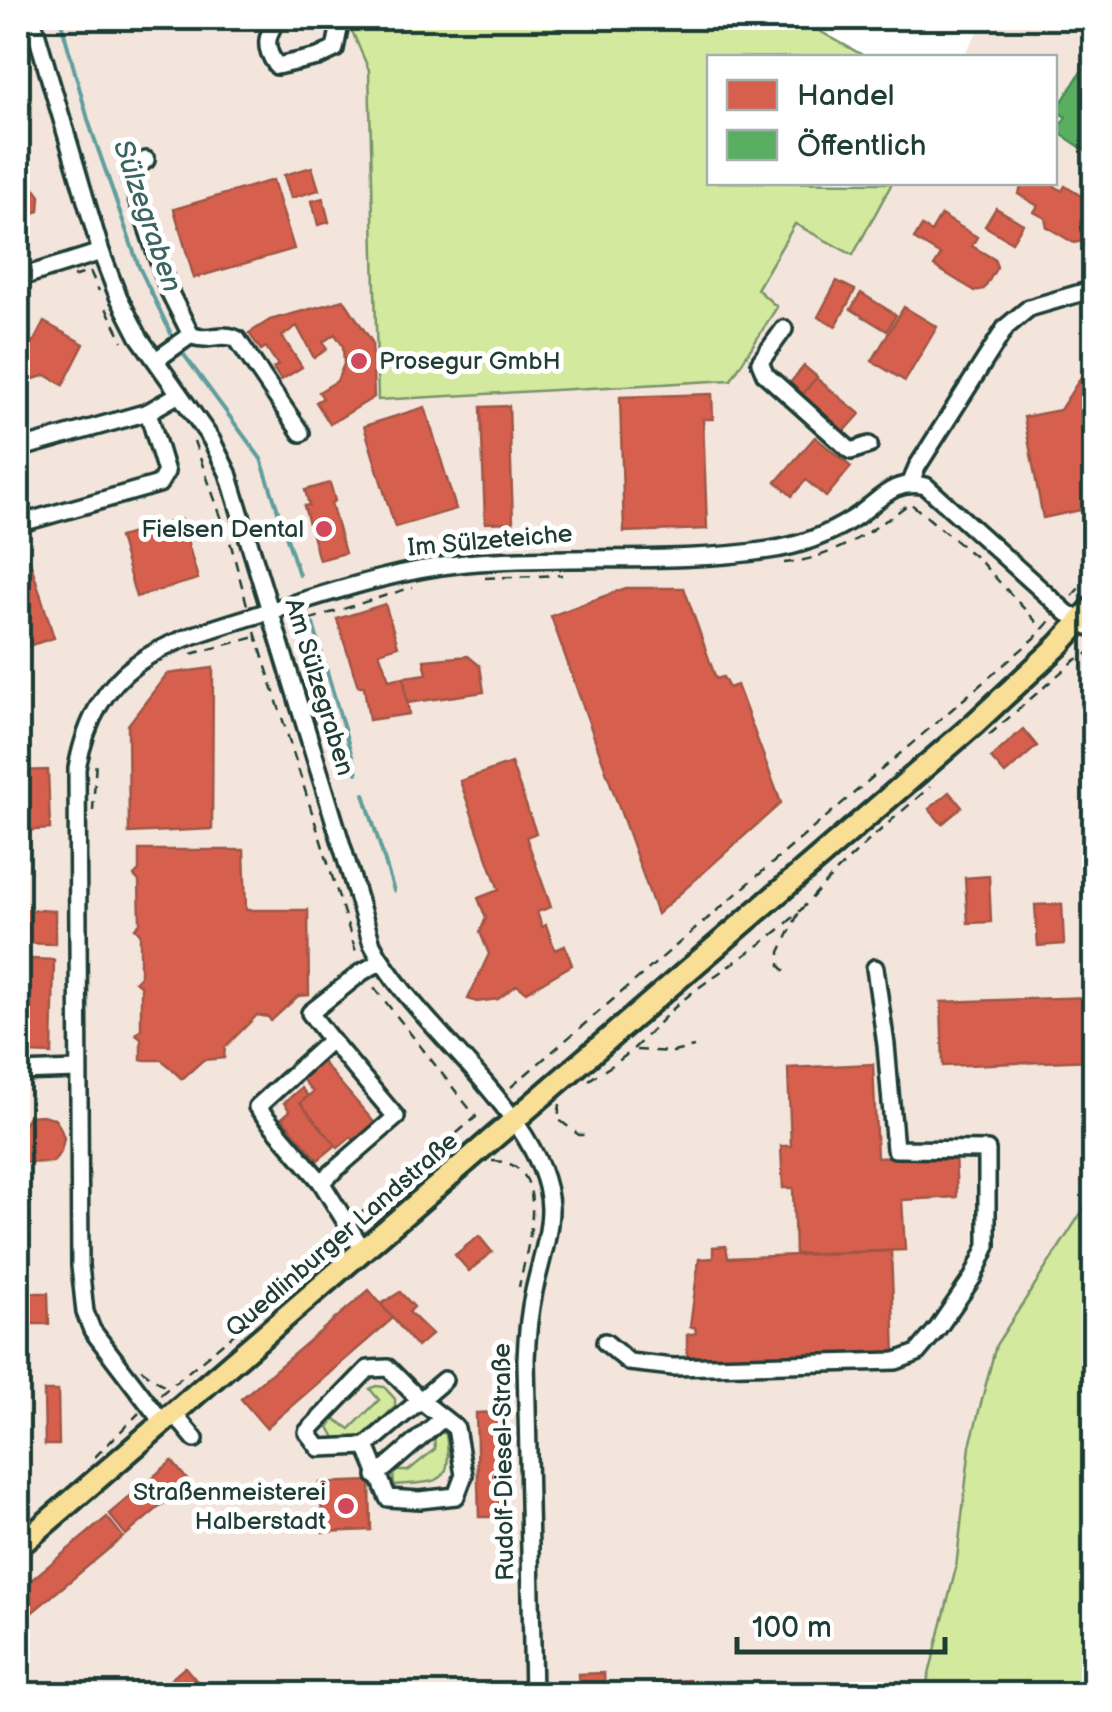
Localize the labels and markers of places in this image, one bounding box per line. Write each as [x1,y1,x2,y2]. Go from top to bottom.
place label: Prosegur GmbH [379,346,561,377]
marker: Prosegur GmbH [348,350,370,372]
place label: Fielsen Dental [141,514,304,545]
marker: Fielsen Dental [313,518,335,540]
place label: Straßenmeisterei Halberstadt [133,1477,326,1537]
marker: Straßenmeisterei Halberstadt [335,1495,357,1517]

